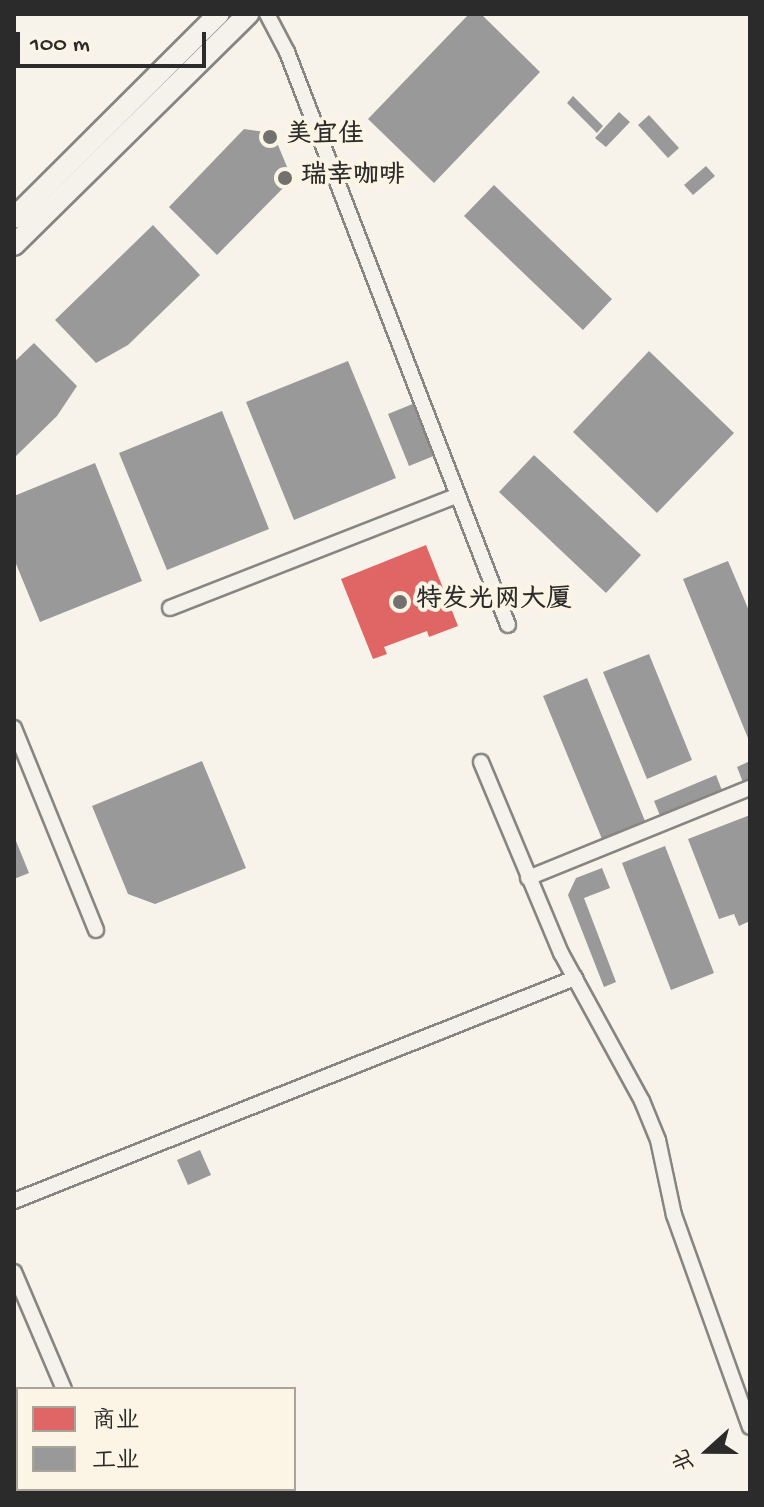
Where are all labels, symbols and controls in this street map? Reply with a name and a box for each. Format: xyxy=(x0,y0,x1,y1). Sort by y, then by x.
scale bar xyxy=(20,16,210,66)
text: 100 m xyxy=(30,31,90,60)
place label: 美宜佳 xyxy=(286,121,364,153)
marker: 美宜佳 xyxy=(261,128,279,146)
place label: 瑞幸咖啡 xyxy=(301,162,405,194)
marker: 瑞幸咖啡 xyxy=(276,169,294,187)
place label: 特发光网大厦 xyxy=(416,586,572,618)
marker: 特发光网大厦 xyxy=(391,593,409,611)
legend xyxy=(16,1387,296,1491)
text: 商业 xyxy=(92,1408,140,1437)
north arrow xyxy=(668,1411,748,1491)
text: 北 xyxy=(670,1445,702,1475)
text: 工业 xyxy=(92,1448,140,1477)

